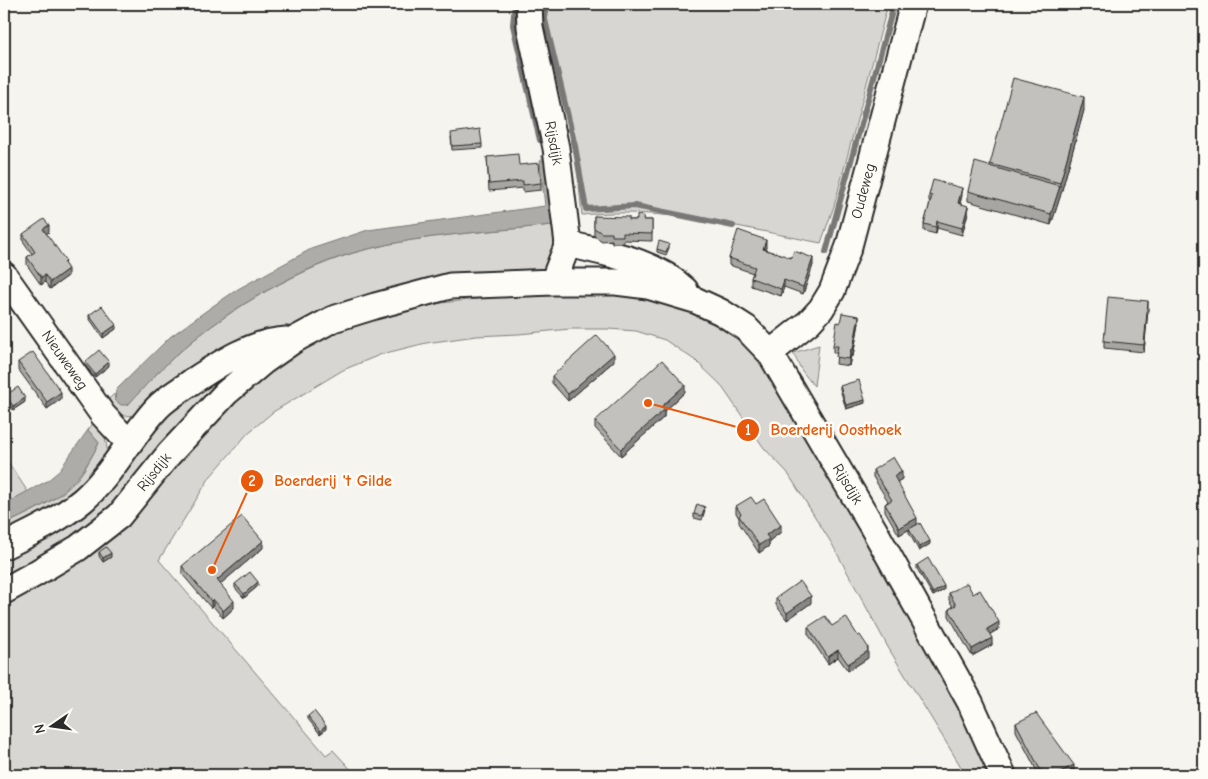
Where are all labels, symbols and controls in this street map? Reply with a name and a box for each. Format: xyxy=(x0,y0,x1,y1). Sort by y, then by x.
street label: Rijsdijk xyxy=(541,120,567,167)
street label: Oudeweg xyxy=(847,161,879,221)
street label: Nieuweweg xyxy=(38,327,92,393)
callout: Boerderij Oosthoek xyxy=(735,414,912,445)
text: 1 xyxy=(745,421,751,439)
text: Boerderij Oosthoek xyxy=(770,421,902,439)
street label: Rijsdijk xyxy=(133,449,175,495)
street label: Rijsdijk xyxy=(829,460,867,508)
callout: Boerderij 't Gilde xyxy=(239,465,402,496)
text: 2 xyxy=(248,472,256,490)
text: Boerderij 't Gilde xyxy=(274,472,392,490)
north arrow xyxy=(28,702,78,752)
text: N xyxy=(31,722,49,735)

